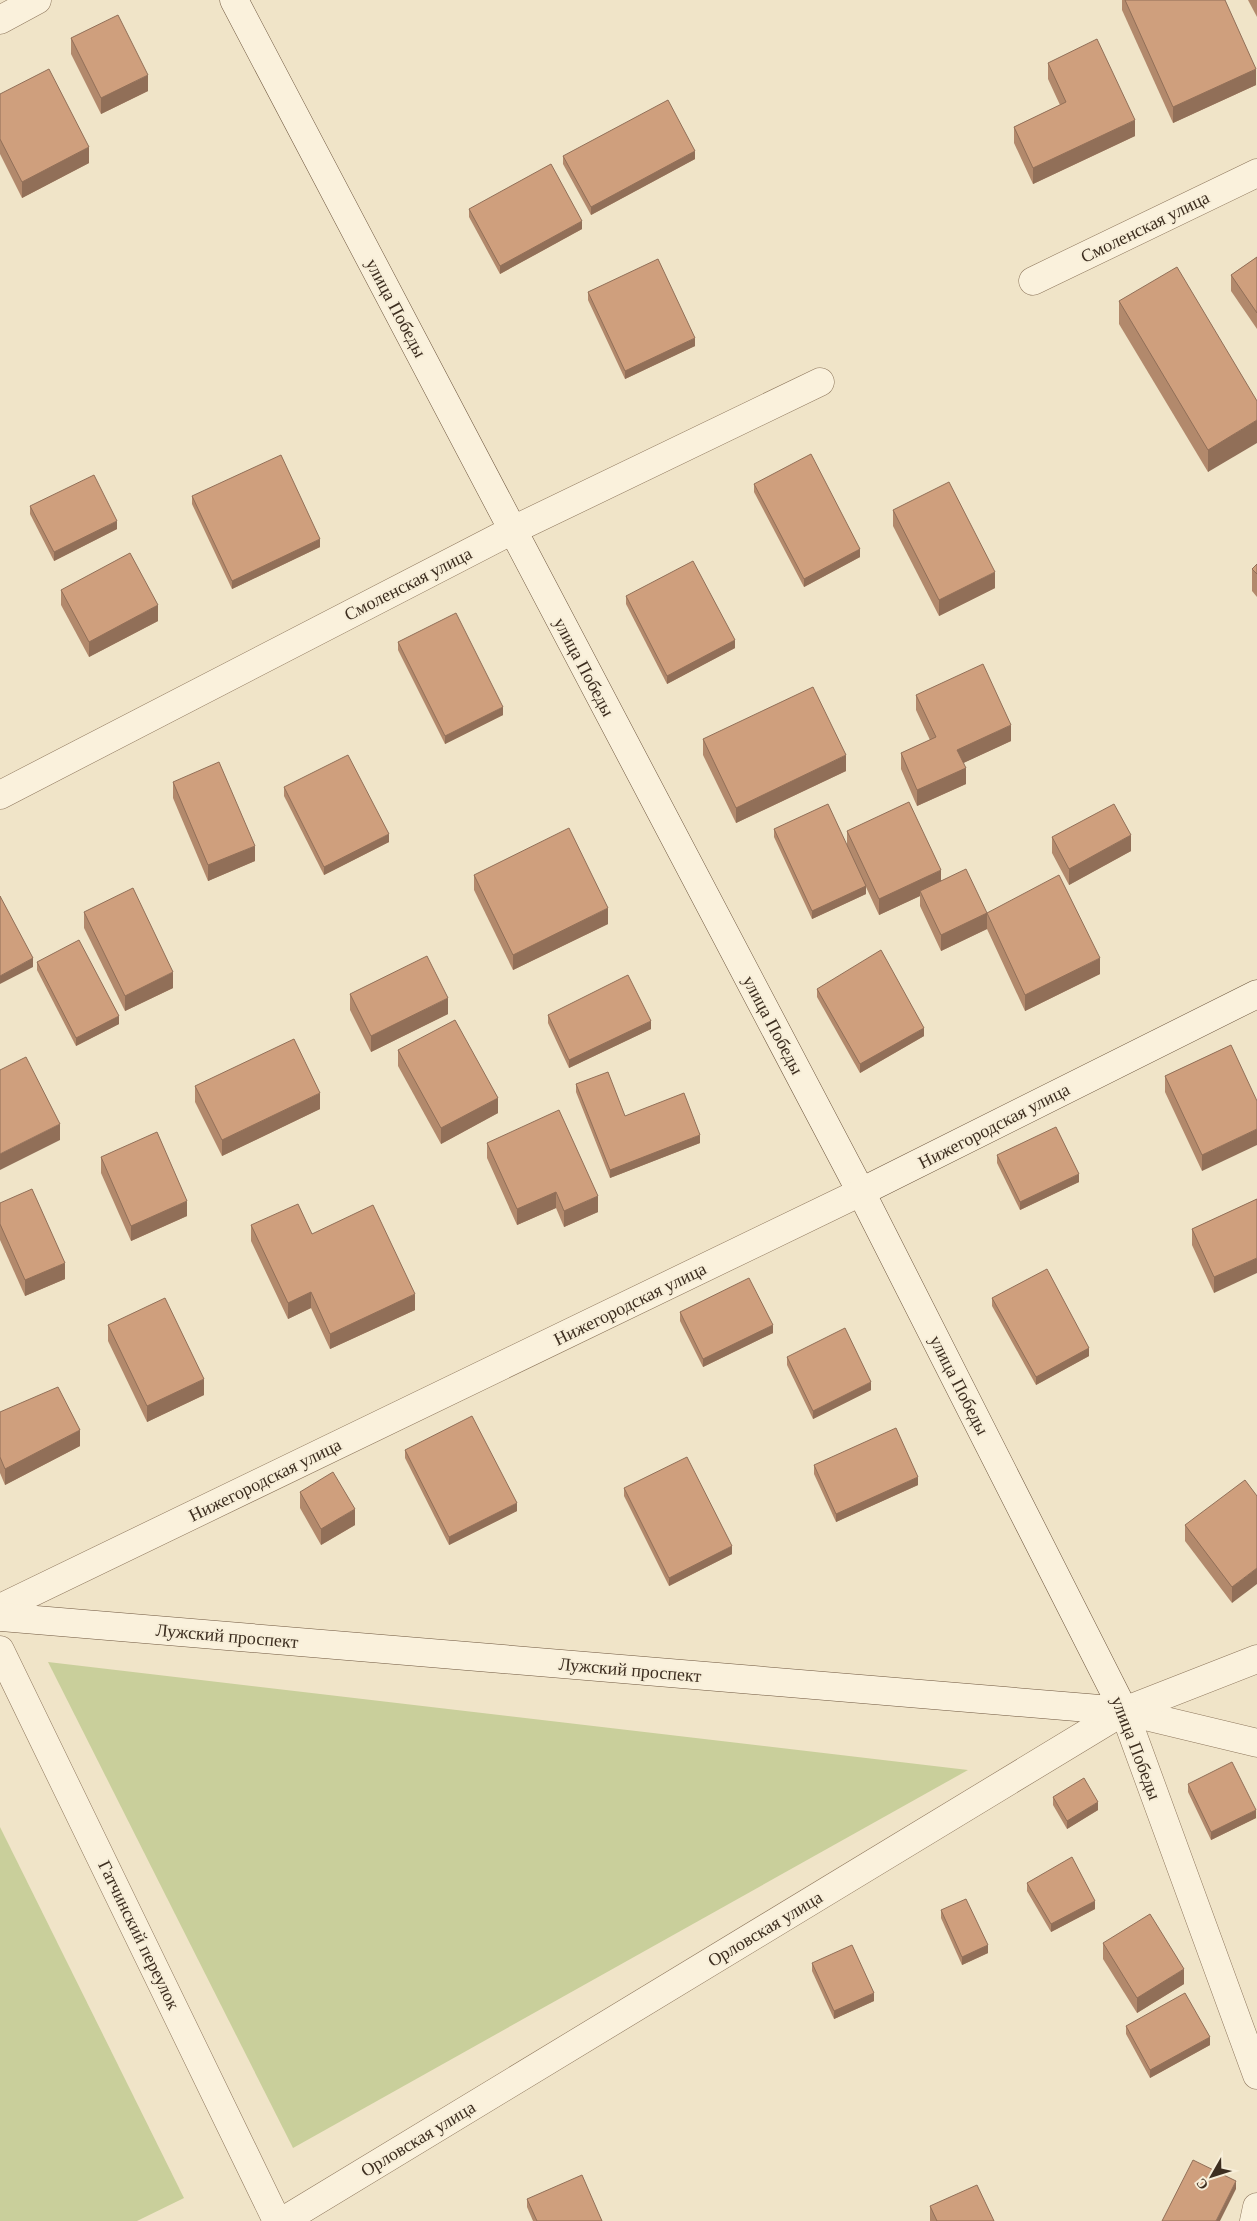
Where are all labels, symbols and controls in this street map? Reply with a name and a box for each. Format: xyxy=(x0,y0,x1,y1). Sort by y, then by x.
street label: Смоленская улица xyxy=(1077,187,1213,267)
street label: улица Победы xyxy=(362,255,430,361)
street label: Смоленская улица xyxy=(341,543,475,625)
street label: улица Победы xyxy=(550,614,618,720)
street label: улица Победы xyxy=(739,972,807,1078)
street label: Нижегородская улица xyxy=(915,1079,1073,1173)
street label: Нижегородская улица xyxy=(551,1258,709,1350)
street label: улица Победы xyxy=(925,1332,993,1438)
street label: Нижегородская улица xyxy=(186,1434,344,1526)
street label: Лужский проспект xyxy=(155,1620,299,1652)
street label: Лужский проспект xyxy=(558,1654,702,1686)
street label: улица Победы xyxy=(1107,1694,1165,1802)
street label: Гатчинский переулок xyxy=(94,1857,184,2013)
street label: Орловская улица xyxy=(704,1887,826,1971)
street label: Орловская улица xyxy=(357,2097,479,2181)
north arrow xyxy=(1187,2151,1237,2201)
text: С xyxy=(1193,2175,1211,2193)

